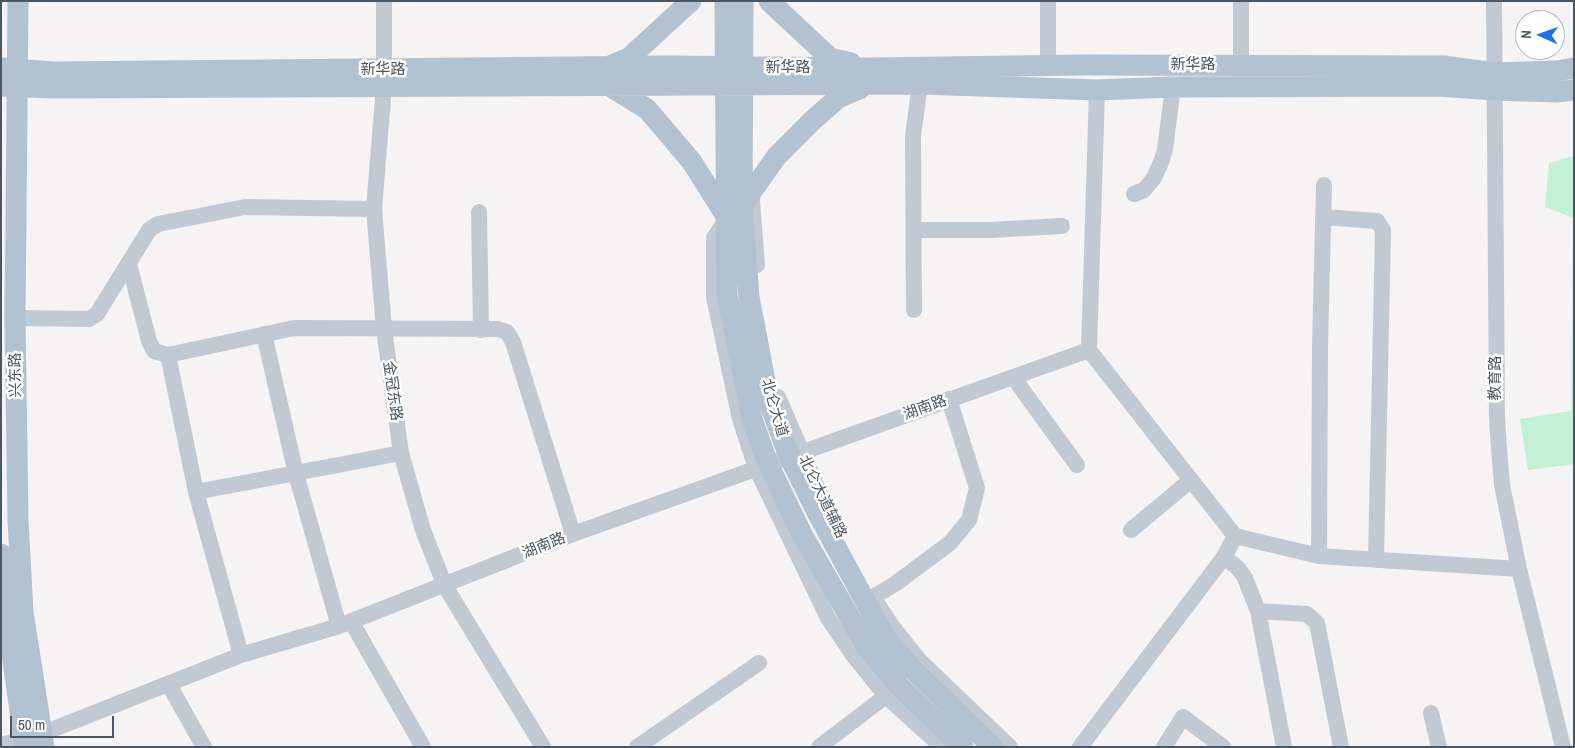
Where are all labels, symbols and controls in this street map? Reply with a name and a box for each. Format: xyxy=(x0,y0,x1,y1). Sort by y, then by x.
north arrow xyxy=(1515,10,1565,60)
text: N xyxy=(1517,30,1535,39)
street label: 新华路 xyxy=(1171,56,1215,74)
street label: 新华路 xyxy=(766,59,810,77)
street label: 新华路 xyxy=(361,61,405,79)
street label: 兴东路 xyxy=(7,352,25,398)
street label: 教育路 xyxy=(1487,356,1505,400)
street label: 金冠东路 xyxy=(379,360,405,422)
street label: 北仑大道 xyxy=(757,377,791,439)
street label: 湖南路 xyxy=(901,392,949,424)
street label: 北仑大道辅路 xyxy=(794,453,850,541)
street label: 湖南路 xyxy=(520,529,568,563)
scale bar xyxy=(12,706,116,738)
text: 50 m xyxy=(18,714,45,735)

